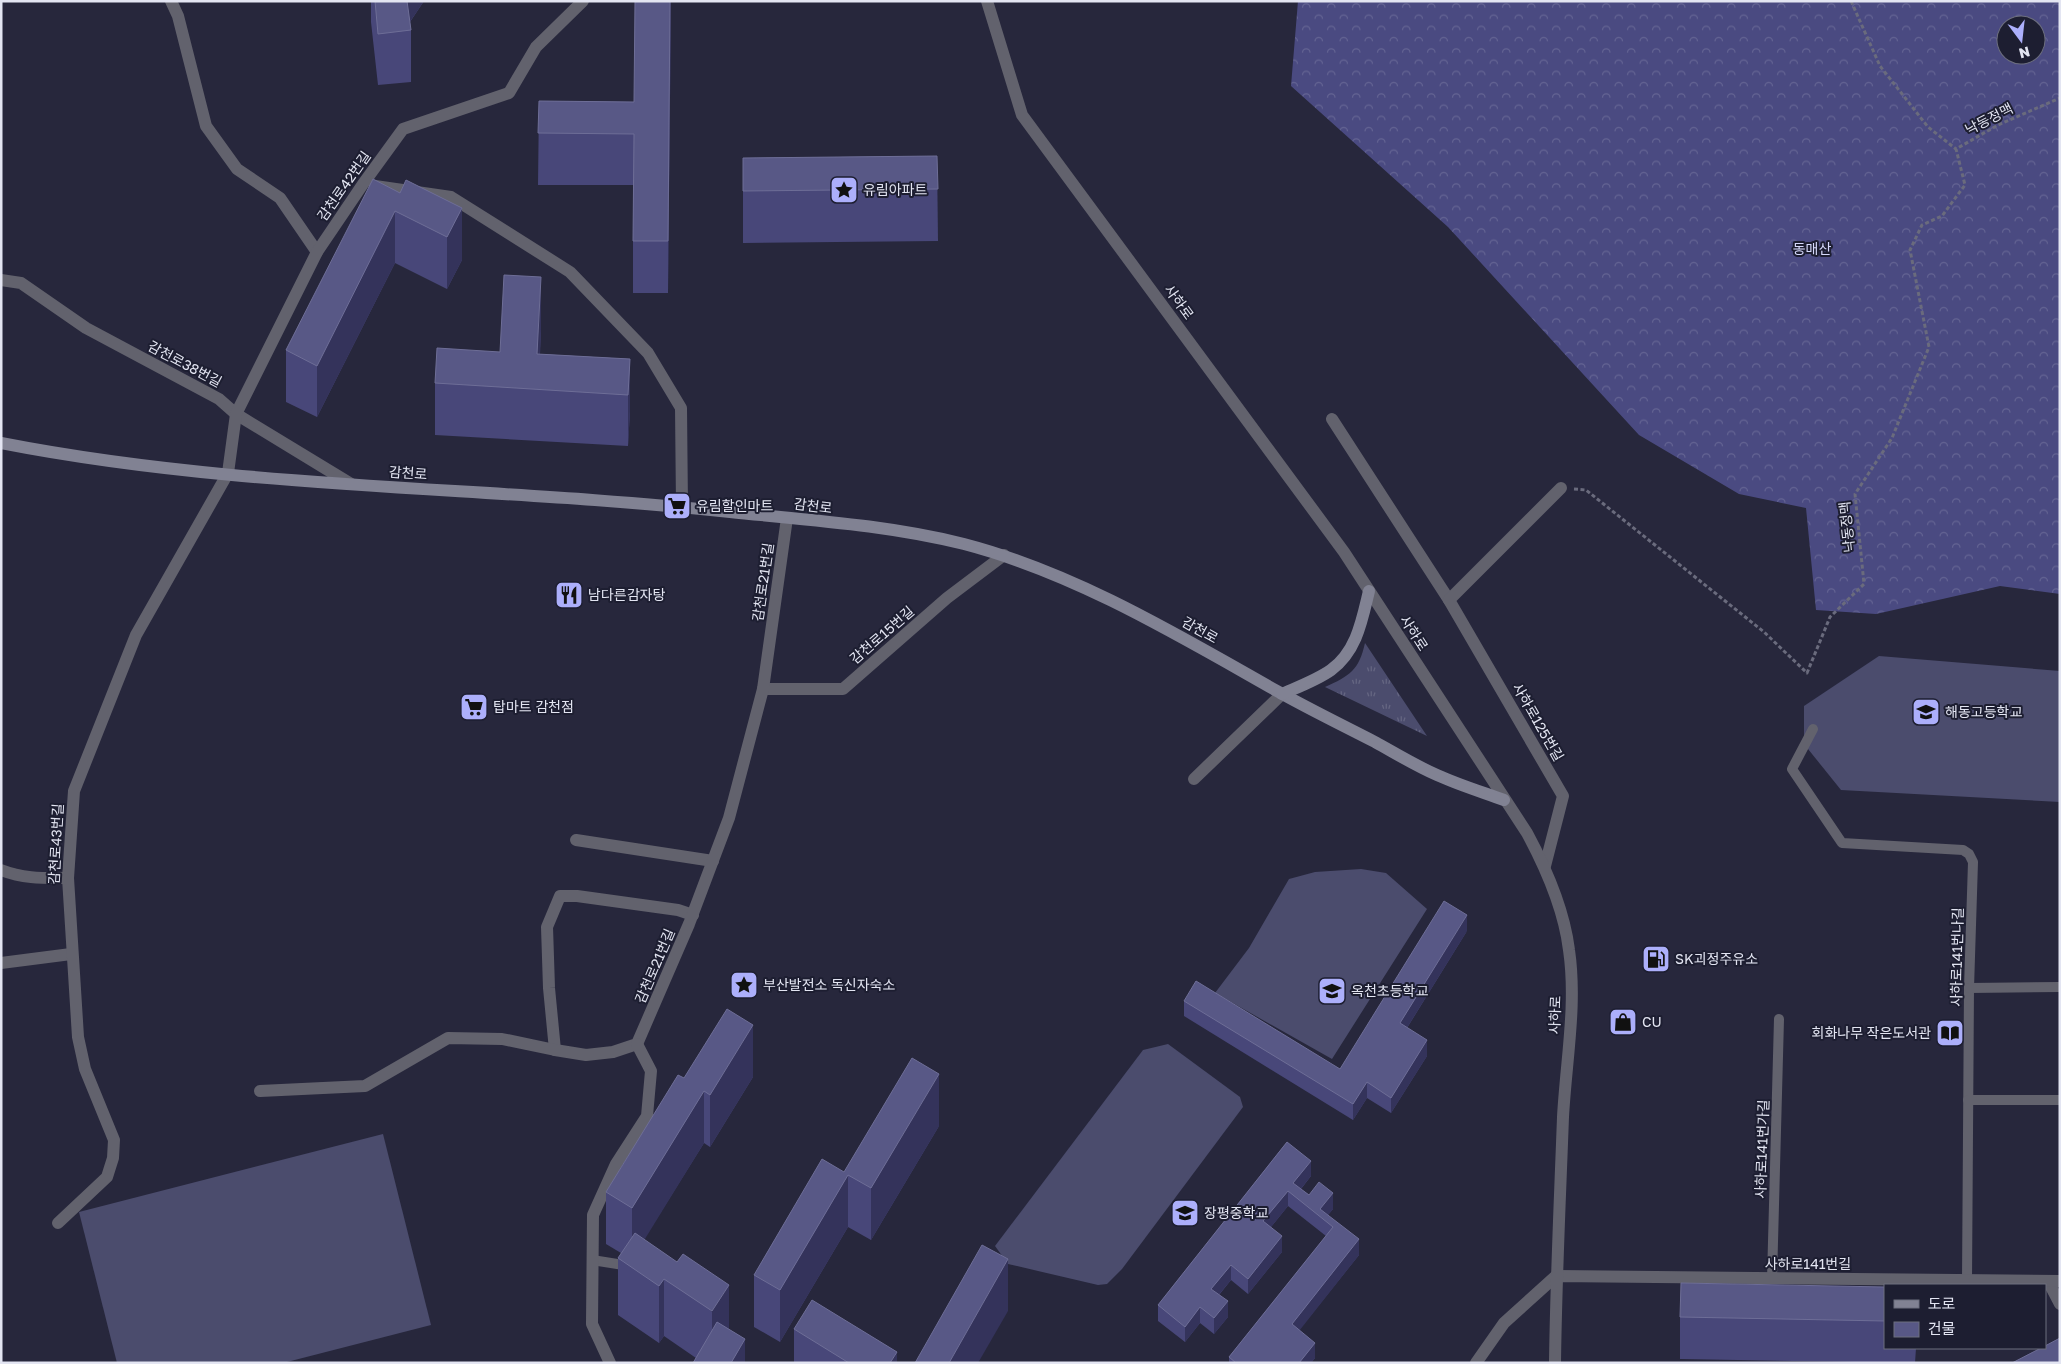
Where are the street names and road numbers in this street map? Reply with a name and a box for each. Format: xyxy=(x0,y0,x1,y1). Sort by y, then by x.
street label: 낙동정맥 xyxy=(1962,99,2016,138)
street label: 감천로42번길 xyxy=(313,148,374,224)
street label: 사하로 xyxy=(1161,281,1198,322)
street label: 감천로38번길 xyxy=(145,337,225,390)
street label: 감천로 xyxy=(388,463,428,482)
street label: 감천로 xyxy=(793,495,833,516)
street label: 낙동정맥 xyxy=(1835,501,1858,554)
street label: 감천로21번길 xyxy=(749,541,776,622)
street label: 감천로15번길 xyxy=(846,602,917,667)
street label: 사하로 xyxy=(1397,612,1432,654)
street label: 감천로 xyxy=(1179,613,1221,646)
street label: 사하로125번길 xyxy=(1509,680,1568,764)
street label: 감천로43번길 xyxy=(45,803,66,885)
street label: 사하로141번나길 xyxy=(1947,907,1966,1007)
street label: 감천로21번길 xyxy=(631,926,678,1006)
street label: 사하로 xyxy=(1545,995,1564,1035)
street label: 사하로141번가길 xyxy=(1751,1099,1772,1199)
street label: 사하로141번길 xyxy=(1765,1255,1851,1272)

